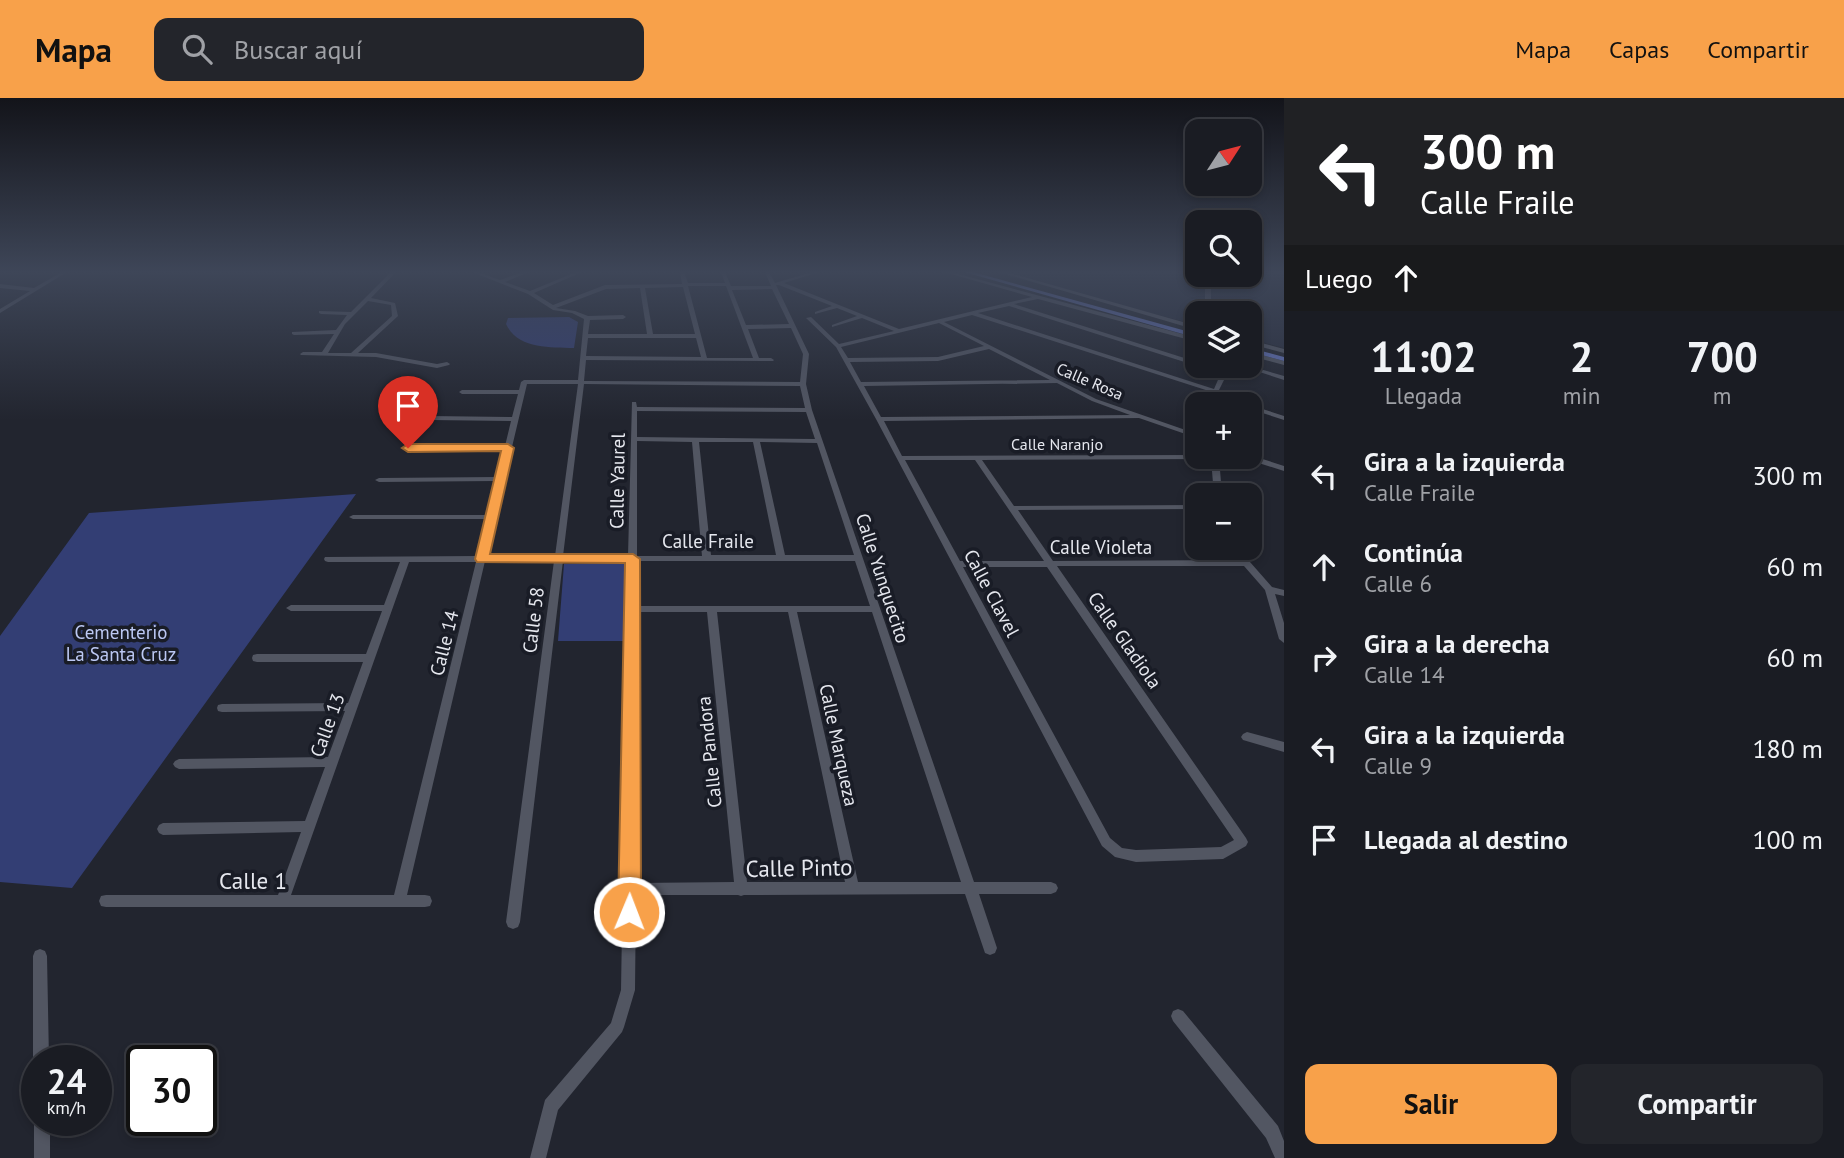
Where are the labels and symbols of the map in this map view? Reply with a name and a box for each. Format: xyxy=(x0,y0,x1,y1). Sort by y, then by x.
north arrow xyxy=(1185,119,1262,196)
street label: Calle Rosa xyxy=(1054,358,1126,404)
pin xyxy=(378,376,438,448)
street label: Calle Yaurel xyxy=(604,432,630,529)
street label: Calle Naranjo xyxy=(1011,434,1103,454)
street label: Calle Yunquecito xyxy=(851,510,915,646)
street label: Calle Fraile xyxy=(662,529,754,553)
street label: Calle Violeta xyxy=(1050,535,1152,559)
street label: Calle Clavel xyxy=(959,545,1025,641)
street label: Calle 58 xyxy=(517,586,549,654)
street label: Calle Gladiola xyxy=(1083,587,1167,693)
street label: Calle 14 xyxy=(424,608,464,678)
park label: Cementerio La Santa Cruz xyxy=(66,620,176,666)
street label: Calle Marqueza xyxy=(814,682,864,808)
street label: Calle 13 xyxy=(304,690,350,760)
street label: Calle Pandora xyxy=(691,695,727,809)
street label: Calle Pinto xyxy=(745,852,853,883)
street label: Calle 1 xyxy=(219,866,287,895)
position arrow xyxy=(592,875,666,949)
speed limit sign: 30 xyxy=(126,1045,217,1136)

